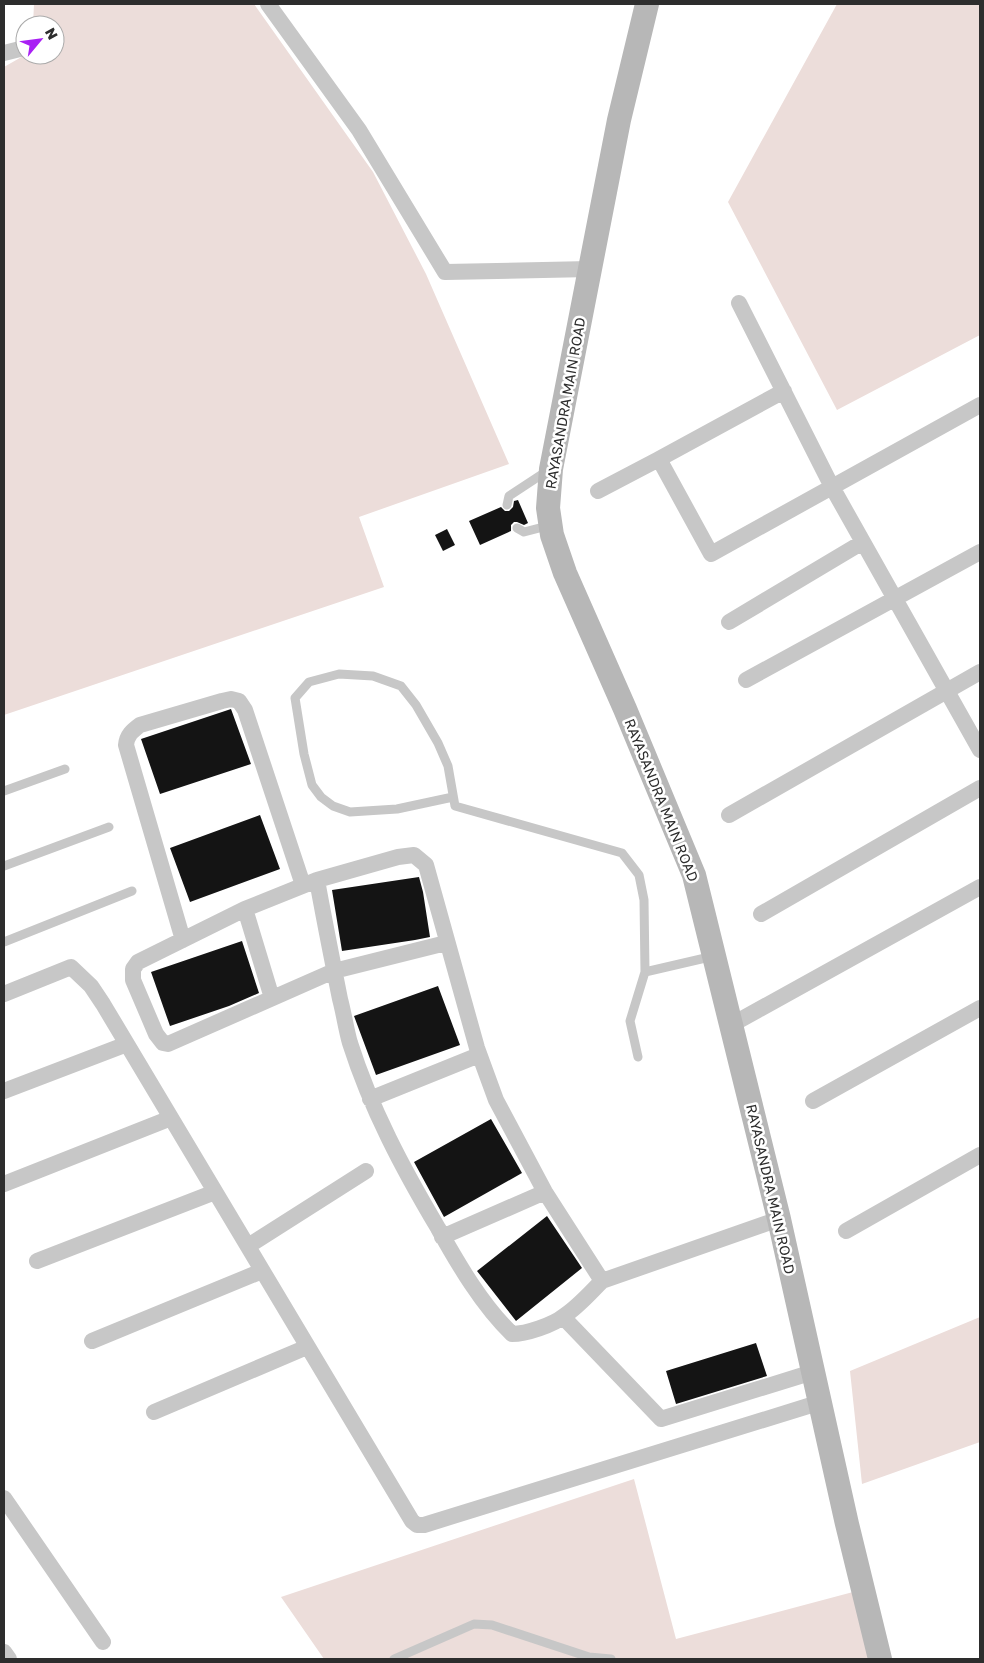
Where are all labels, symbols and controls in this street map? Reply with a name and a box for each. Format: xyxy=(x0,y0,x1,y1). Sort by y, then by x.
north arrow xyxy=(15,15,65,65)
text: N xyxy=(42,25,62,42)
street label: RAYASANDRA MAIN ROAD xyxy=(542,316,588,490)
street label: RAYASANDRA MAIN ROAD xyxy=(622,716,702,884)
street label: RAYASANDRA MAIN ROAD xyxy=(743,1102,799,1276)

